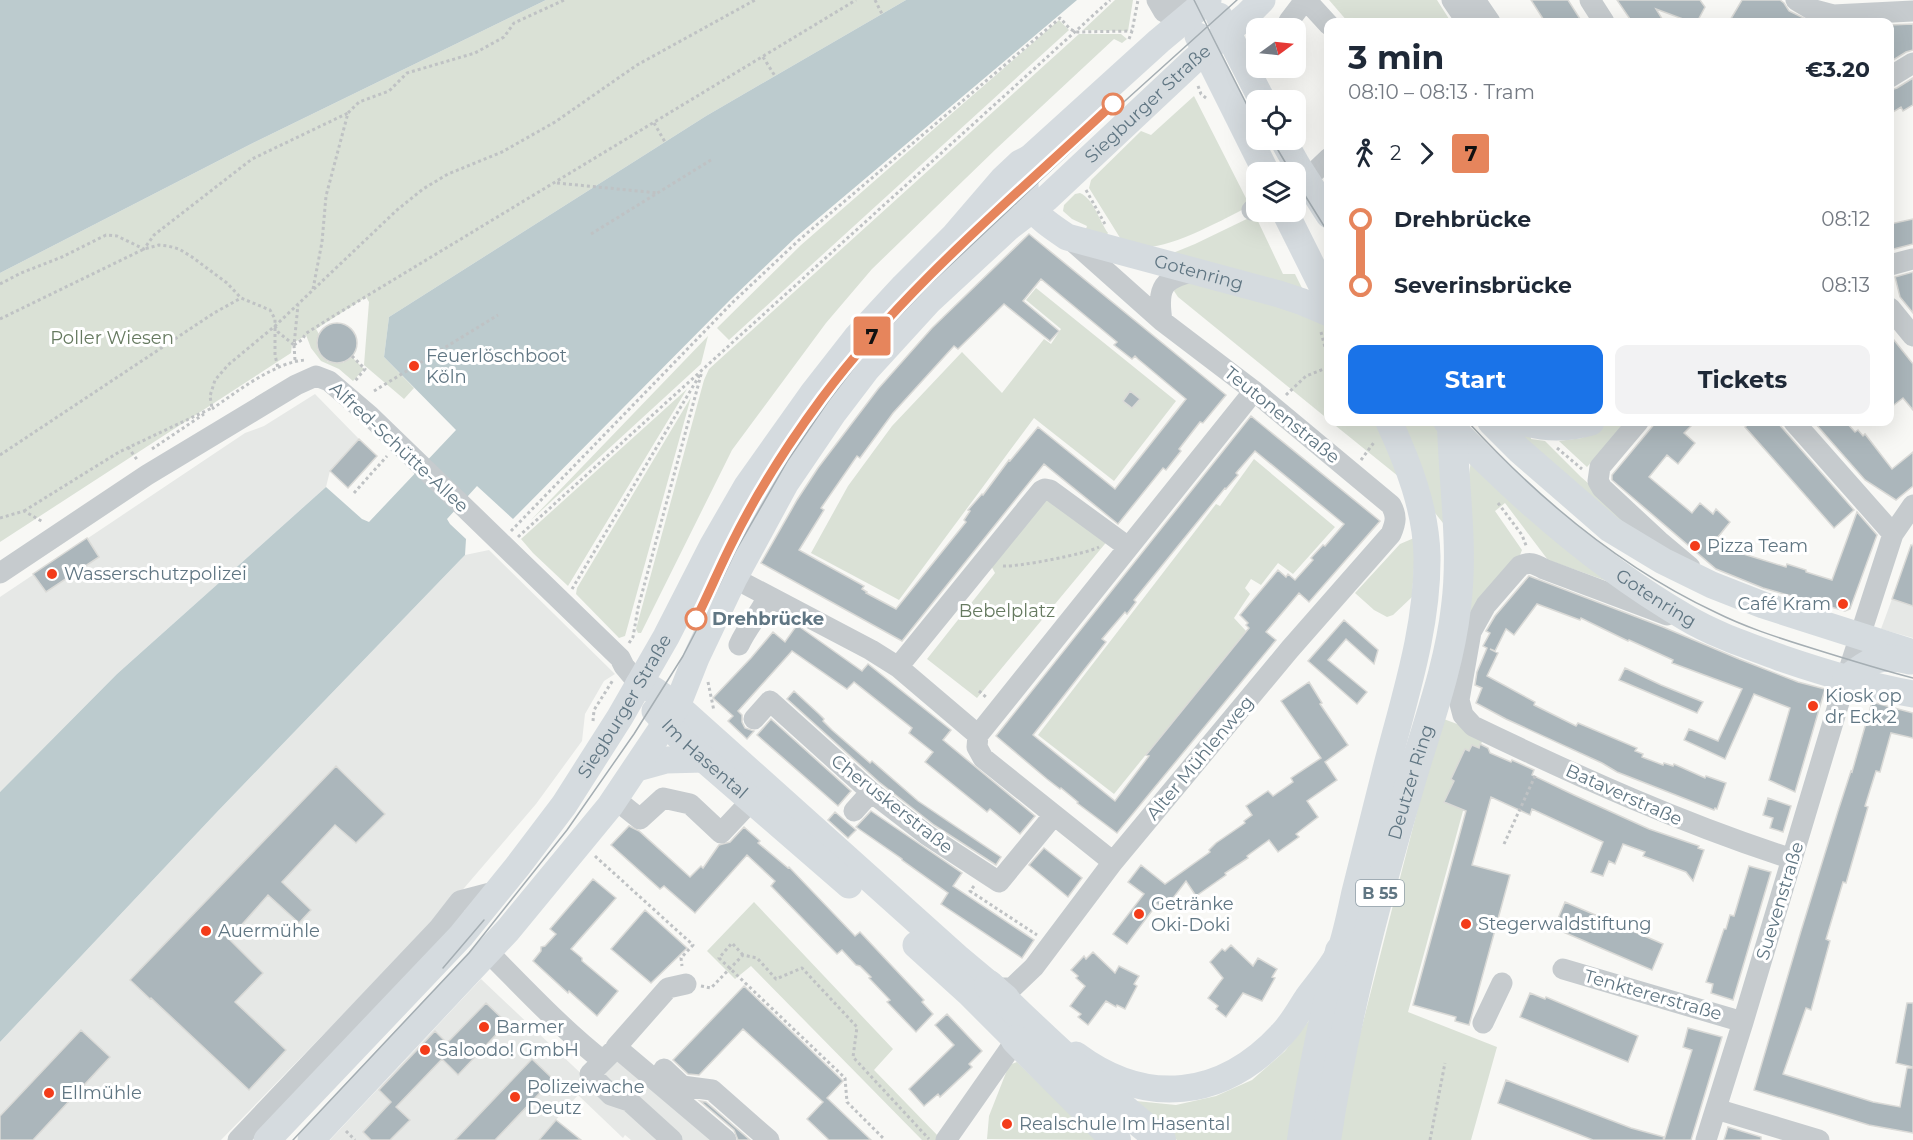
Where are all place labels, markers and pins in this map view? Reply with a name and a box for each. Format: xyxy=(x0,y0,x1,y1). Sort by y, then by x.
unlabelled marker xyxy=(1102,93,1124,115)
place label: Feuerlöschboot Köln xyxy=(426,345,567,388)
marker: Feuerlöschboot Köln xyxy=(407,359,421,373)
place label: Pizza Team xyxy=(1707,535,1808,557)
marker: Pizza Team xyxy=(1688,539,1702,553)
place label: Wasserschutzpolizei xyxy=(64,563,247,585)
marker: Wasserschutzpolizei xyxy=(45,567,59,581)
place label: Café Kram xyxy=(1737,593,1831,615)
marker: Café Kram xyxy=(1836,597,1850,611)
marker: Drehbrücke xyxy=(685,608,707,630)
place label: Drehbrücke xyxy=(712,608,824,630)
place label: Kiosk op dr Eck 2 xyxy=(1825,685,1902,728)
marker: Kiosk op dr Eck 2 xyxy=(1806,699,1820,713)
place label: Getränke Oki-Doki xyxy=(1151,893,1234,936)
marker: Getränke Oki-Doki xyxy=(1132,907,1146,921)
place label: Stegerwaldstiftung xyxy=(1478,913,1652,935)
marker: Stegerwaldstiftung xyxy=(1459,917,1473,931)
place label: Auermühle xyxy=(218,920,320,942)
marker: Auermühle xyxy=(199,924,213,938)
place label: Barmer xyxy=(496,1016,564,1038)
marker: Barmer xyxy=(477,1020,491,1034)
place label: Saloodo! GmbH xyxy=(437,1039,579,1061)
marker: Saloodo! GmbH xyxy=(418,1043,432,1057)
place label: Polizeiwache Deutz xyxy=(527,1076,645,1119)
place label: Ellmühle xyxy=(61,1082,142,1104)
marker: Ellmühle xyxy=(42,1086,56,1100)
marker: Polizeiwache Deutz xyxy=(508,1090,522,1104)
place label: Realschule Im Hasental xyxy=(1019,1113,1230,1135)
marker: Realschule Im Hasental xyxy=(1000,1117,1014,1131)

